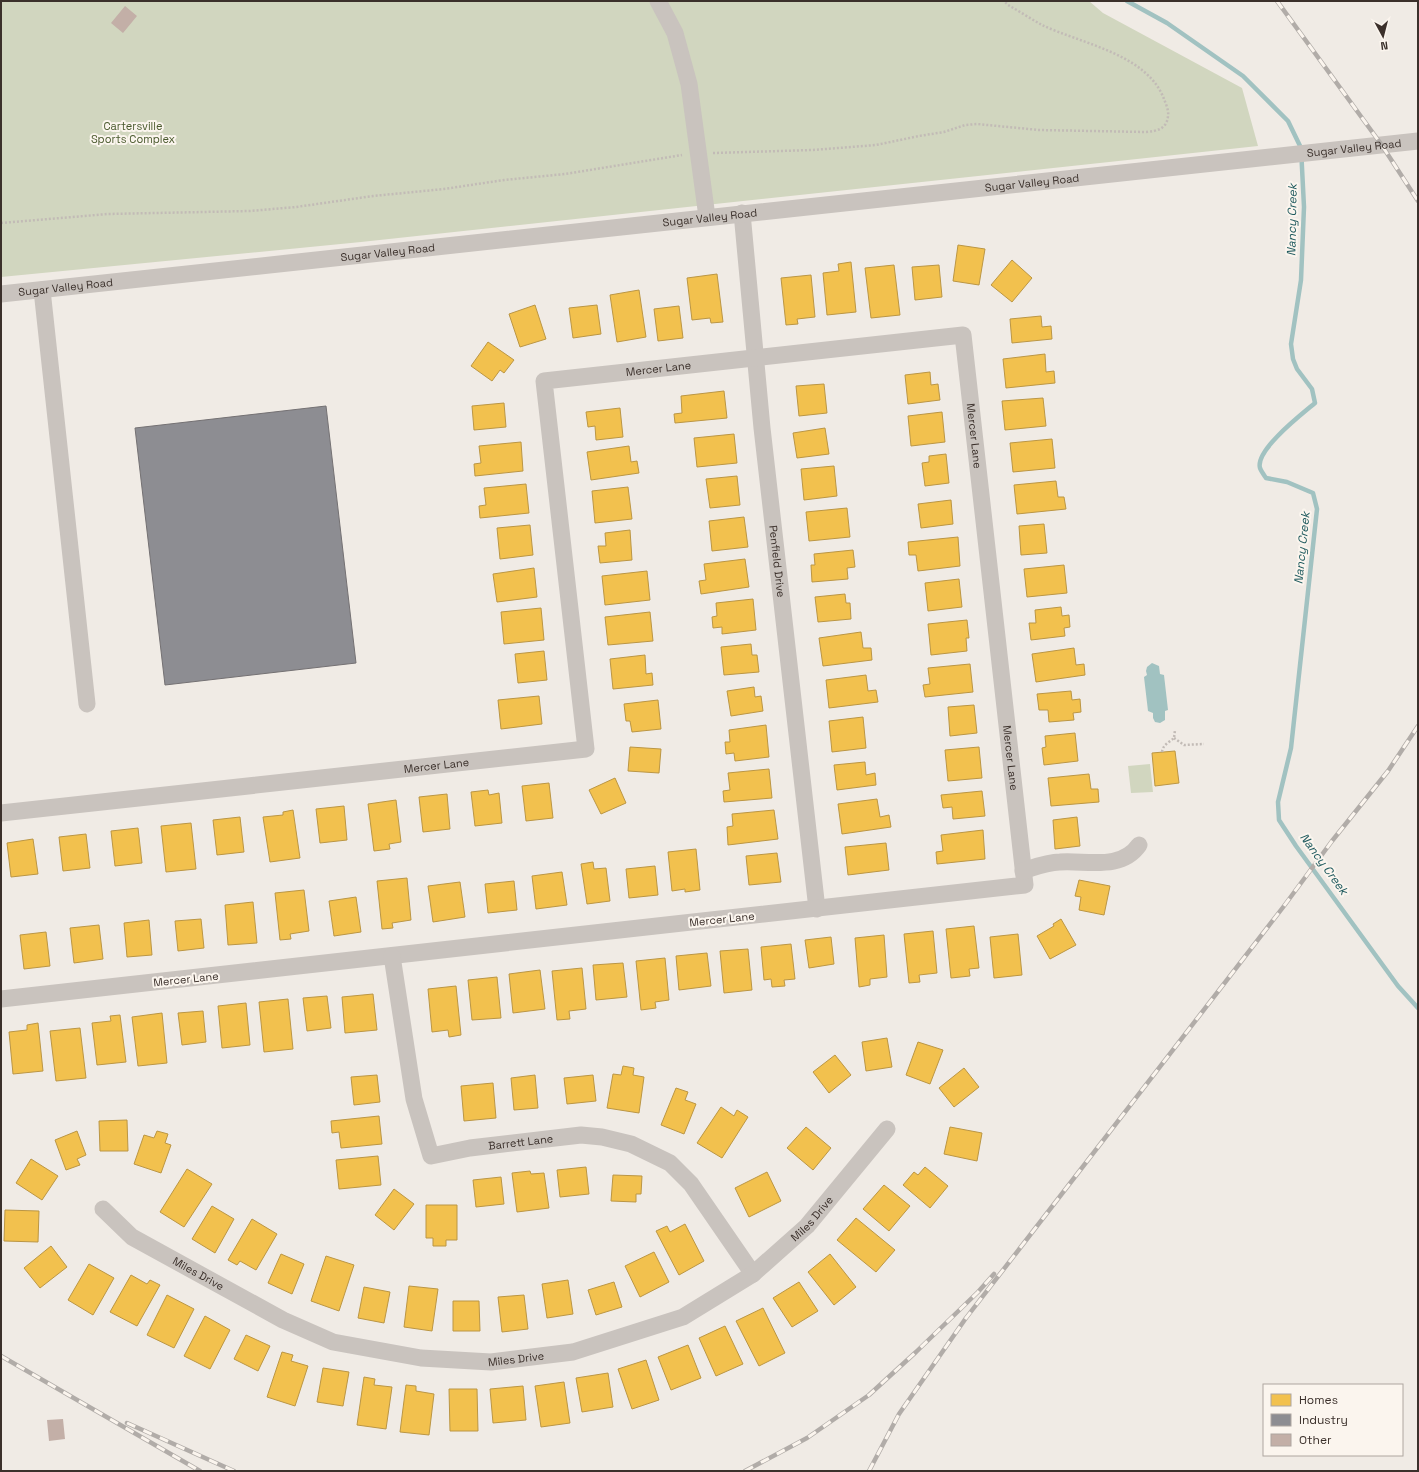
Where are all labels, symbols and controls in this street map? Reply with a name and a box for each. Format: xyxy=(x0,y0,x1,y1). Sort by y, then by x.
north arrow xyxy=(1363,16,1403,56)
text: N xyxy=(1380,39,1389,53)
park label: Cartersville Sports Complex xyxy=(91,119,176,146)
street label: Sugar Valley Road xyxy=(1306,136,1402,160)
street label: Sugar Valley Road xyxy=(984,171,1080,195)
water label: Nancy Creek xyxy=(1283,182,1301,256)
street label: Sugar Valley Road xyxy=(662,205,758,230)
street label: Sugar Valley Road xyxy=(340,240,436,264)
street label: Sugar Valley Road xyxy=(18,275,114,299)
street label: Mercer Lane xyxy=(625,358,692,379)
street label: Mercer Lane xyxy=(964,403,985,469)
water label: Nancy Creek xyxy=(1290,510,1314,585)
street label: Penfield Drive xyxy=(766,524,788,598)
street label: Mercer Lane xyxy=(1000,725,1021,791)
street label: Mercer Lane xyxy=(403,755,470,776)
water label: Nancy Creek xyxy=(1296,830,1353,899)
street label: Mercer Lane xyxy=(689,909,755,929)
street label: Mercer Lane xyxy=(153,969,219,989)
street label: Barrett Lane xyxy=(487,1131,554,1153)
street label: Miles Drive xyxy=(788,1193,836,1244)
street label: Miles Drive xyxy=(170,1254,226,1293)
street label: Miles Drive xyxy=(487,1349,545,1369)
legend xyxy=(1263,1384,1403,1456)
text: Homes xyxy=(1299,1392,1338,1408)
text: Industry xyxy=(1299,1412,1348,1428)
text: Other xyxy=(1299,1432,1332,1448)

